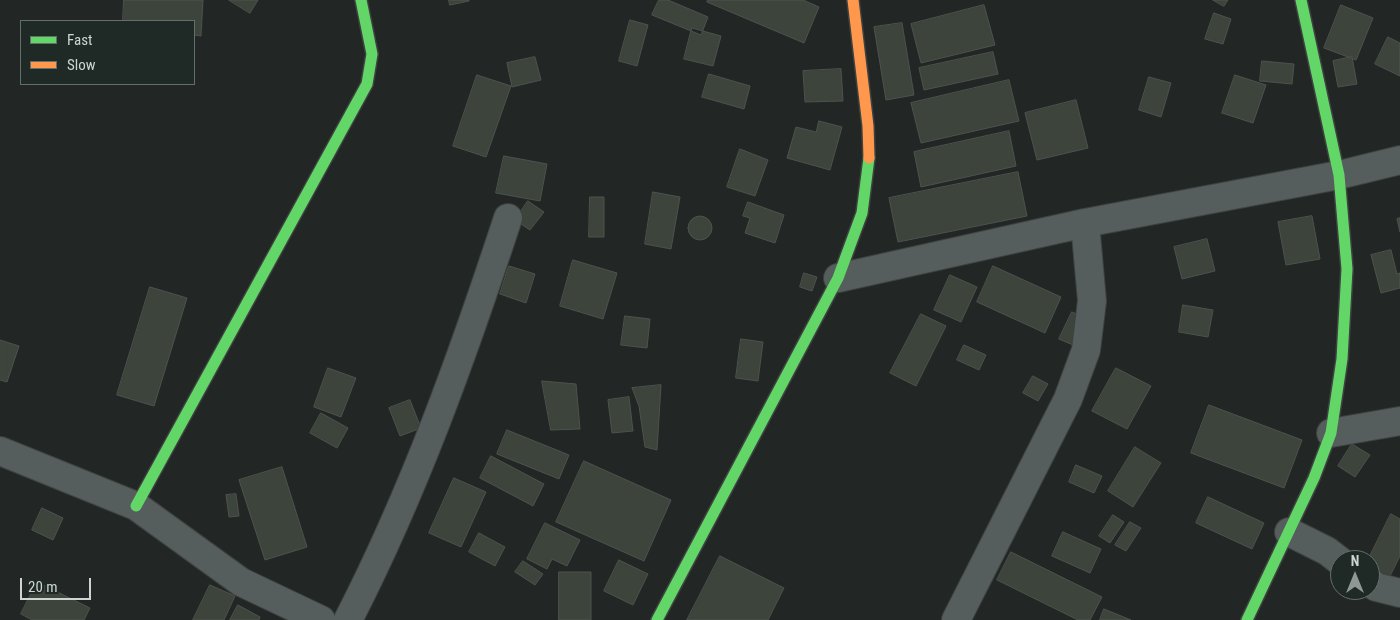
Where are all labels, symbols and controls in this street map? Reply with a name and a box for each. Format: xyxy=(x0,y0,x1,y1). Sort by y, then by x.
legend xyxy=(20,20,195,85)
text: Fast xyxy=(67,31,92,49)
text: Slow xyxy=(67,56,96,74)
north arrow xyxy=(1330,550,1380,600)
text: N xyxy=(1351,553,1359,569)
scale bar xyxy=(22,568,94,600)
text: 20 m xyxy=(28,578,58,596)

